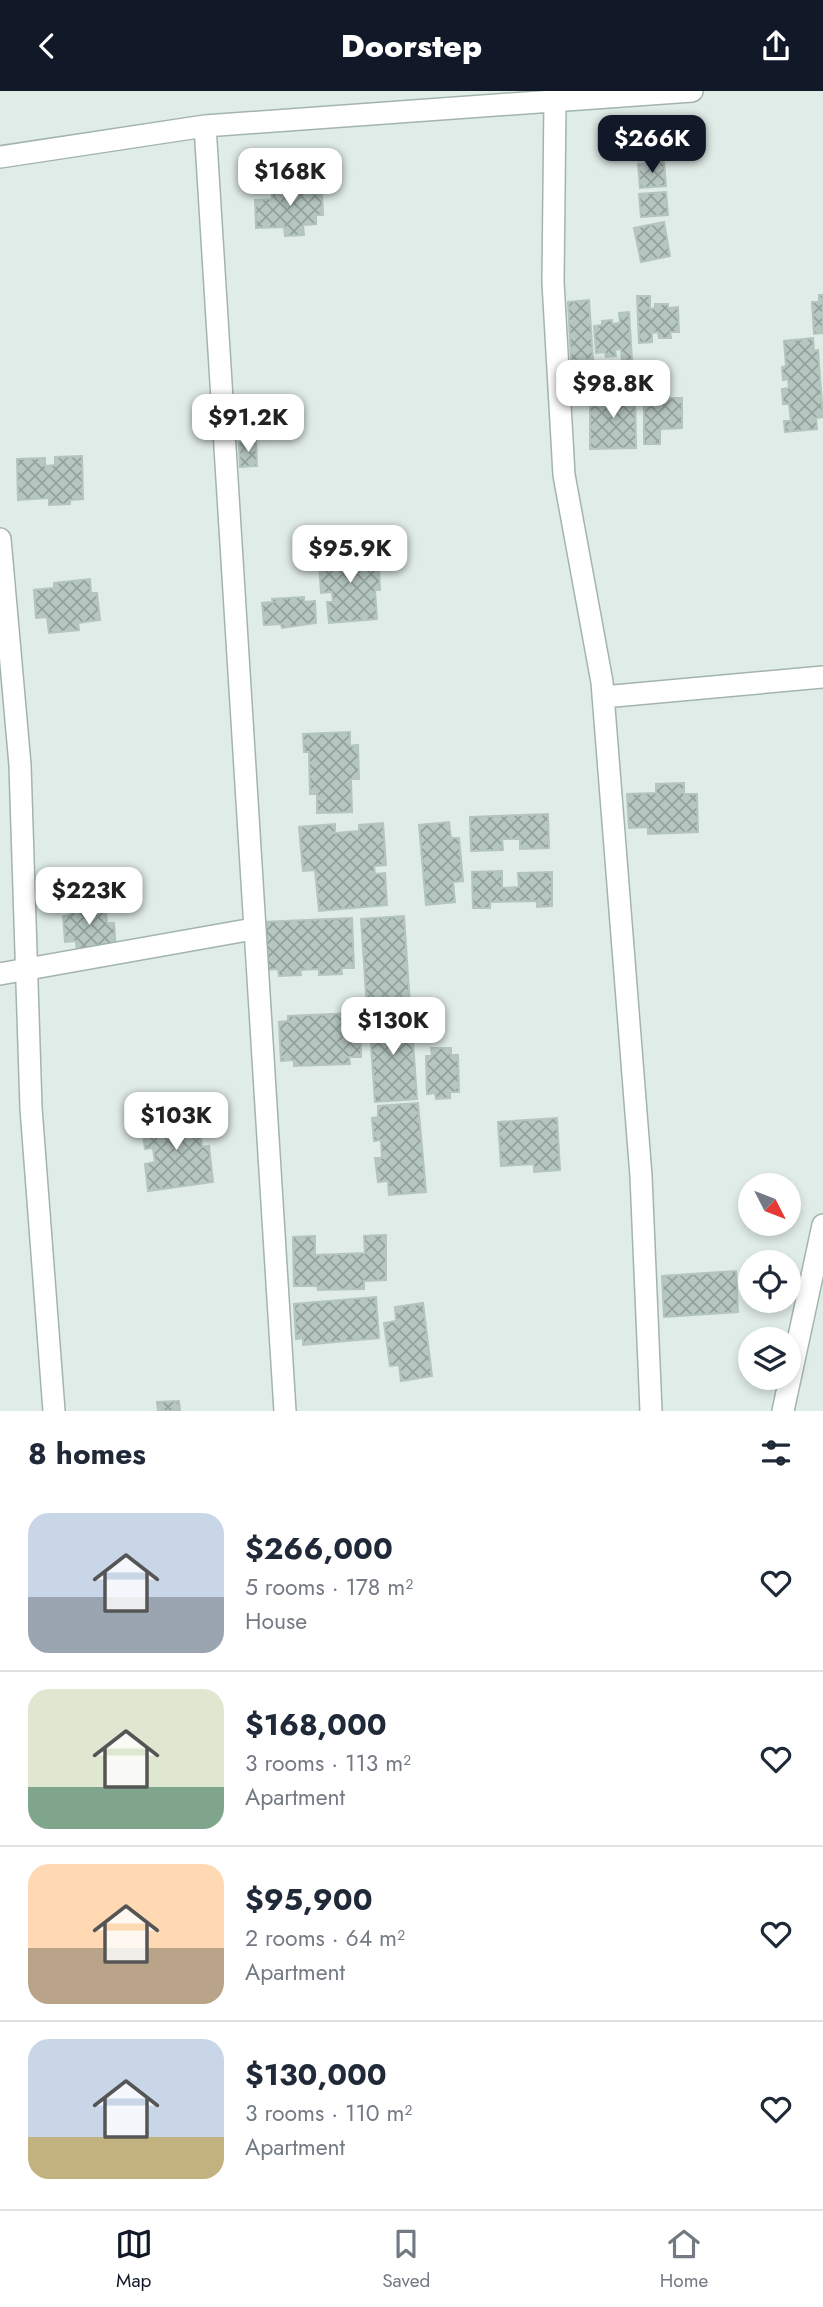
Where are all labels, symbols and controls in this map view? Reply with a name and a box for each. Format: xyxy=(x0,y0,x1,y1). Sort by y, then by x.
text: Doorstep xyxy=(341,23,482,69)
icon: back xyxy=(28,27,66,65)
icon: share xyxy=(757,27,795,65)
pin: $266K xyxy=(603,115,701,175)
text: $266K xyxy=(614,121,690,155)
pin: $168K xyxy=(241,149,339,208)
text: $168K xyxy=(254,154,326,188)
pin: $98.8K xyxy=(556,361,670,420)
text: $98.8K xyxy=(572,366,654,400)
pin: $91.2K xyxy=(191,395,305,454)
text: $91.2K xyxy=(208,400,288,434)
pin: $95.9K xyxy=(293,525,407,585)
text: $95.9K xyxy=(308,531,392,565)
pin: $223K xyxy=(40,867,138,927)
text: $223K xyxy=(52,873,126,907)
pin: $130K xyxy=(344,997,442,1057)
text: $130K xyxy=(357,1003,429,1037)
pin: $103K xyxy=(127,1093,225,1152)
text: $103K xyxy=(140,1098,212,1132)
north arrow xyxy=(738,1173,802,1235)
map controls xyxy=(738,1173,801,1390)
button: locate xyxy=(738,1250,801,1313)
button: layers xyxy=(738,1327,801,1390)
text: 8 homes xyxy=(28,1432,146,1475)
icon: filters xyxy=(757,1434,795,1472)
text: $266,000 xyxy=(245,1527,393,1570)
icon: home xyxy=(84,1541,168,1625)
icon: heart xyxy=(757,1564,795,1602)
text: 5 rooms · 178 m² xyxy=(245,1570,413,1604)
text: House xyxy=(245,1604,307,1638)
text: $168,000 xyxy=(245,1703,387,1746)
icon: home xyxy=(84,1717,168,1801)
icon: heart xyxy=(757,1740,795,1778)
text: 3 rooms · 113 m² xyxy=(245,1746,411,1780)
text: Apartment xyxy=(245,1780,345,1814)
text: $95,900 xyxy=(245,1878,373,1921)
icon: home xyxy=(84,1892,168,1976)
icon: heart xyxy=(757,1915,795,1953)
text: 2 rooms · 64 m² xyxy=(245,1921,405,1955)
text: Apartment xyxy=(245,1955,345,1989)
text: $130,000 xyxy=(245,2053,387,2096)
icon: home xyxy=(84,2067,168,2151)
icon: heart xyxy=(757,2090,795,2128)
text: 3 rooms · 110 m² xyxy=(245,2096,412,2130)
text: Apartment xyxy=(245,2130,345,2164)
tab: Map xyxy=(115,2225,153,2294)
tab: Saved xyxy=(382,2225,430,2294)
tab: Home xyxy=(660,2225,708,2294)

